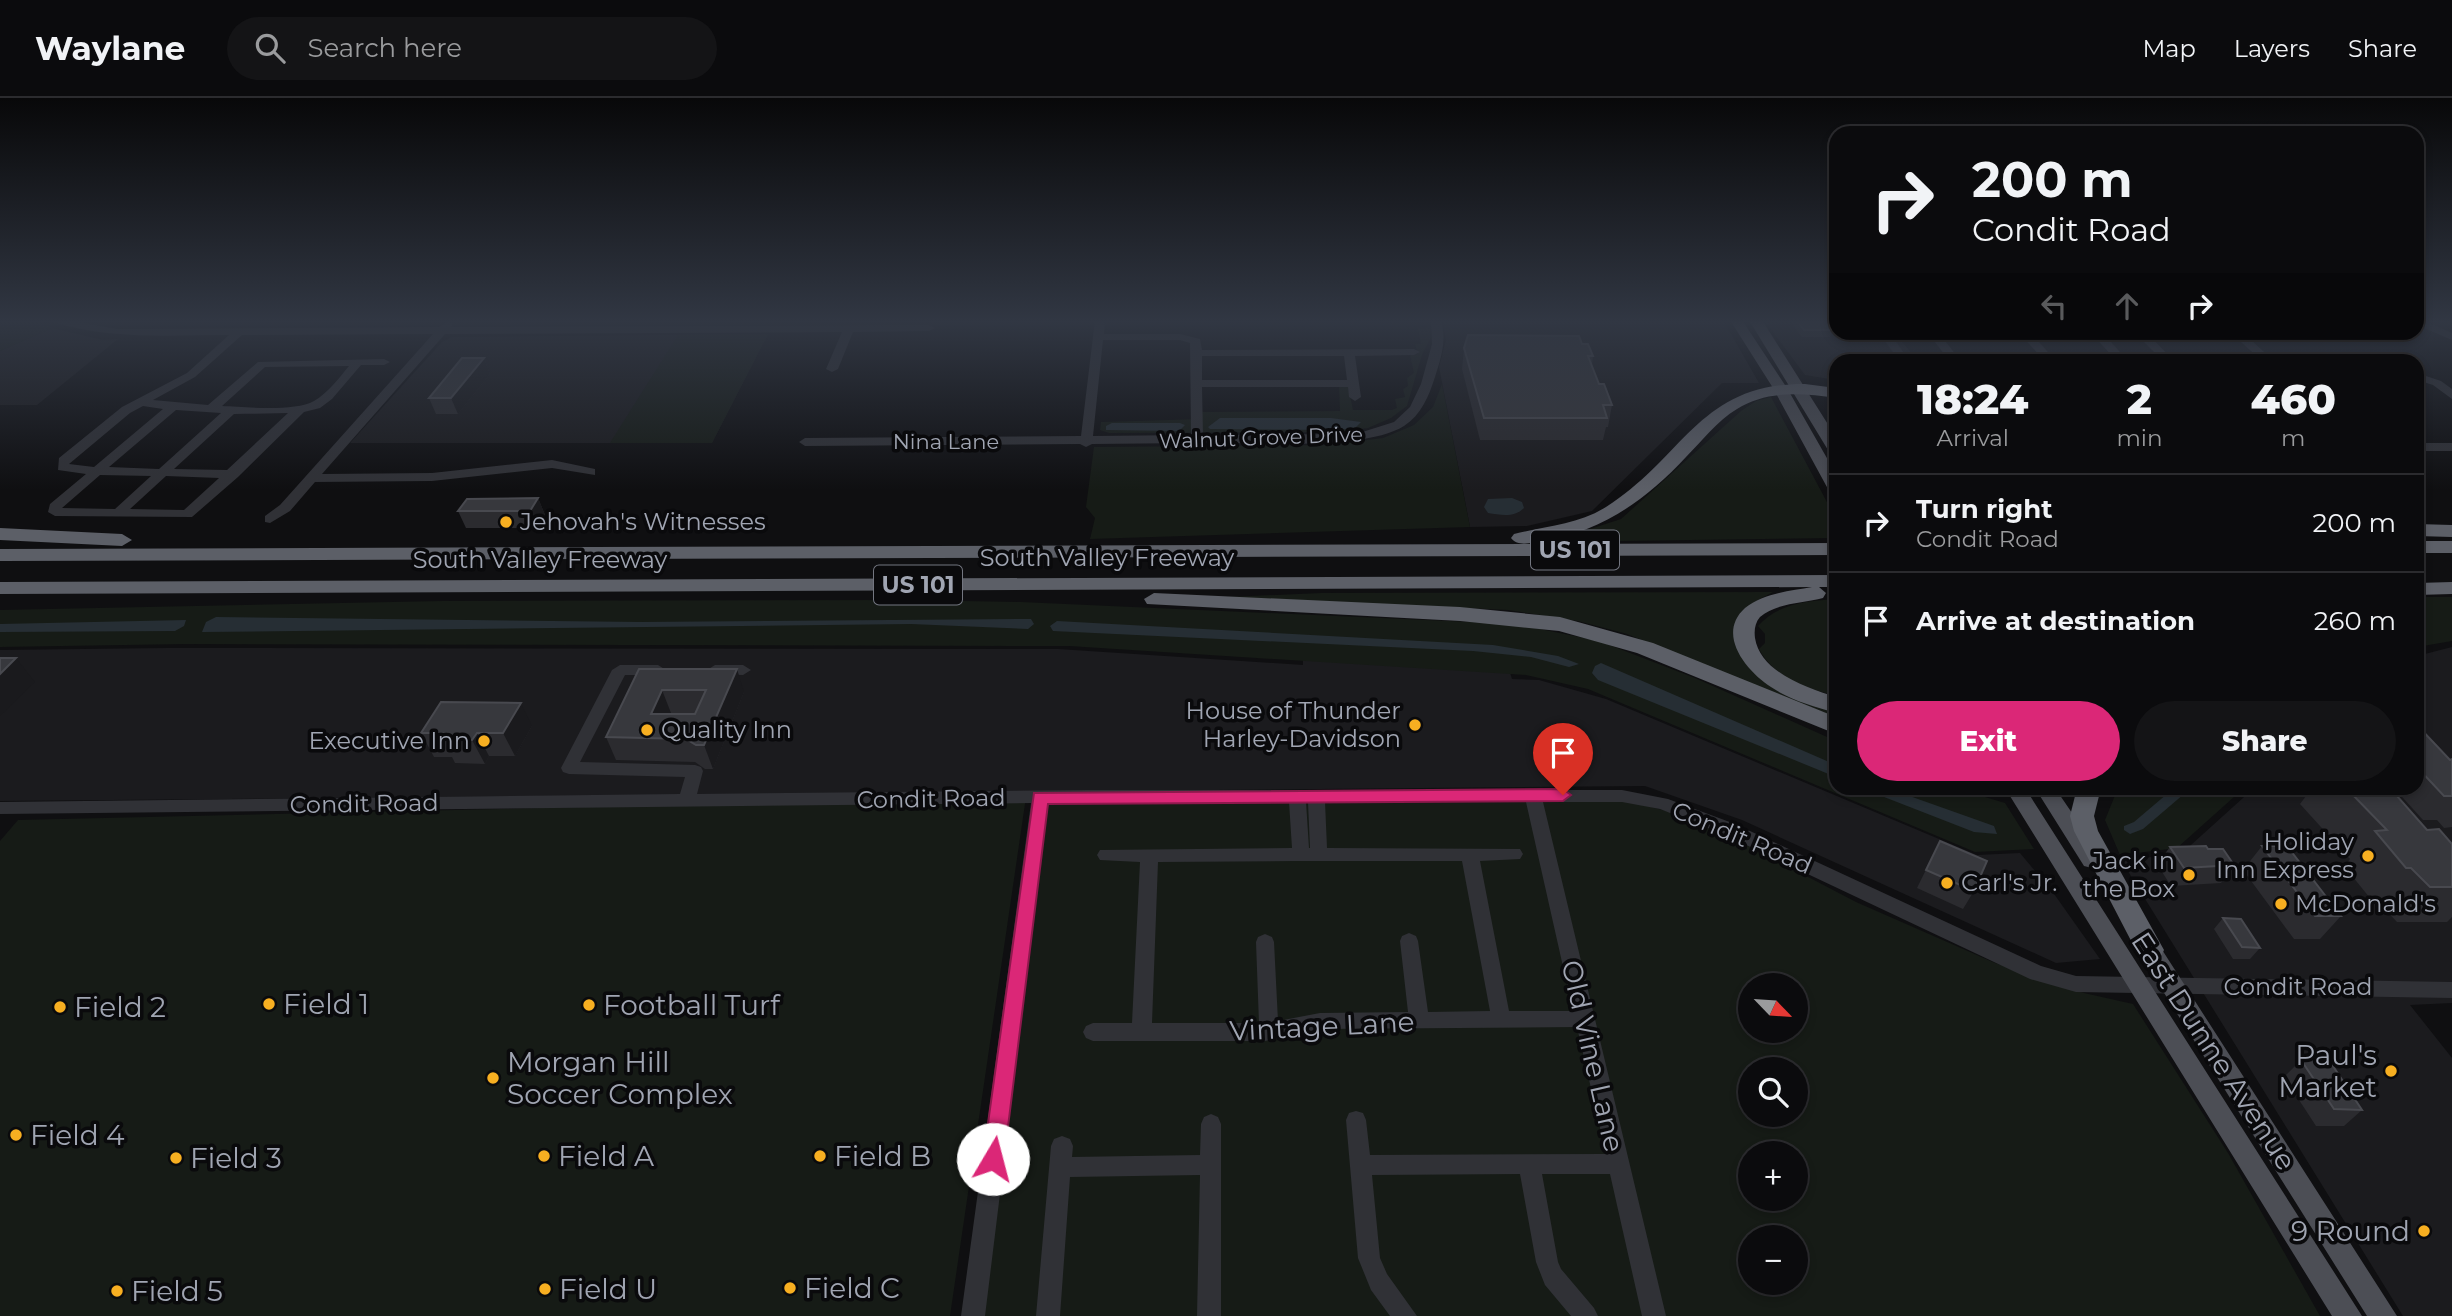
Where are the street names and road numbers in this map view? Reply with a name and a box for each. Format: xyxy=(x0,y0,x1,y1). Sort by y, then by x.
street label: Walnut Grove Drive xyxy=(1159,421,1363,454)
street label: Nina Lane xyxy=(893,429,999,454)
road number: US 101 xyxy=(1531,530,1619,570)
street label: South Valley Freeway xyxy=(980,543,1234,572)
street label: South Valley Freeway xyxy=(413,545,667,574)
road number: US 101 xyxy=(874,565,962,604)
street label: Condit Road xyxy=(856,783,1006,814)
street label: Condit Road xyxy=(289,788,439,819)
street label: Condit Road xyxy=(1668,795,1816,880)
street label: East Dunne Avenue xyxy=(2124,926,2304,1176)
street label: Old Vine Lane xyxy=(1554,957,1632,1155)
street label: Condit Road xyxy=(2223,972,2373,1001)
street label: Vintage Lane xyxy=(1229,1004,1415,1048)

